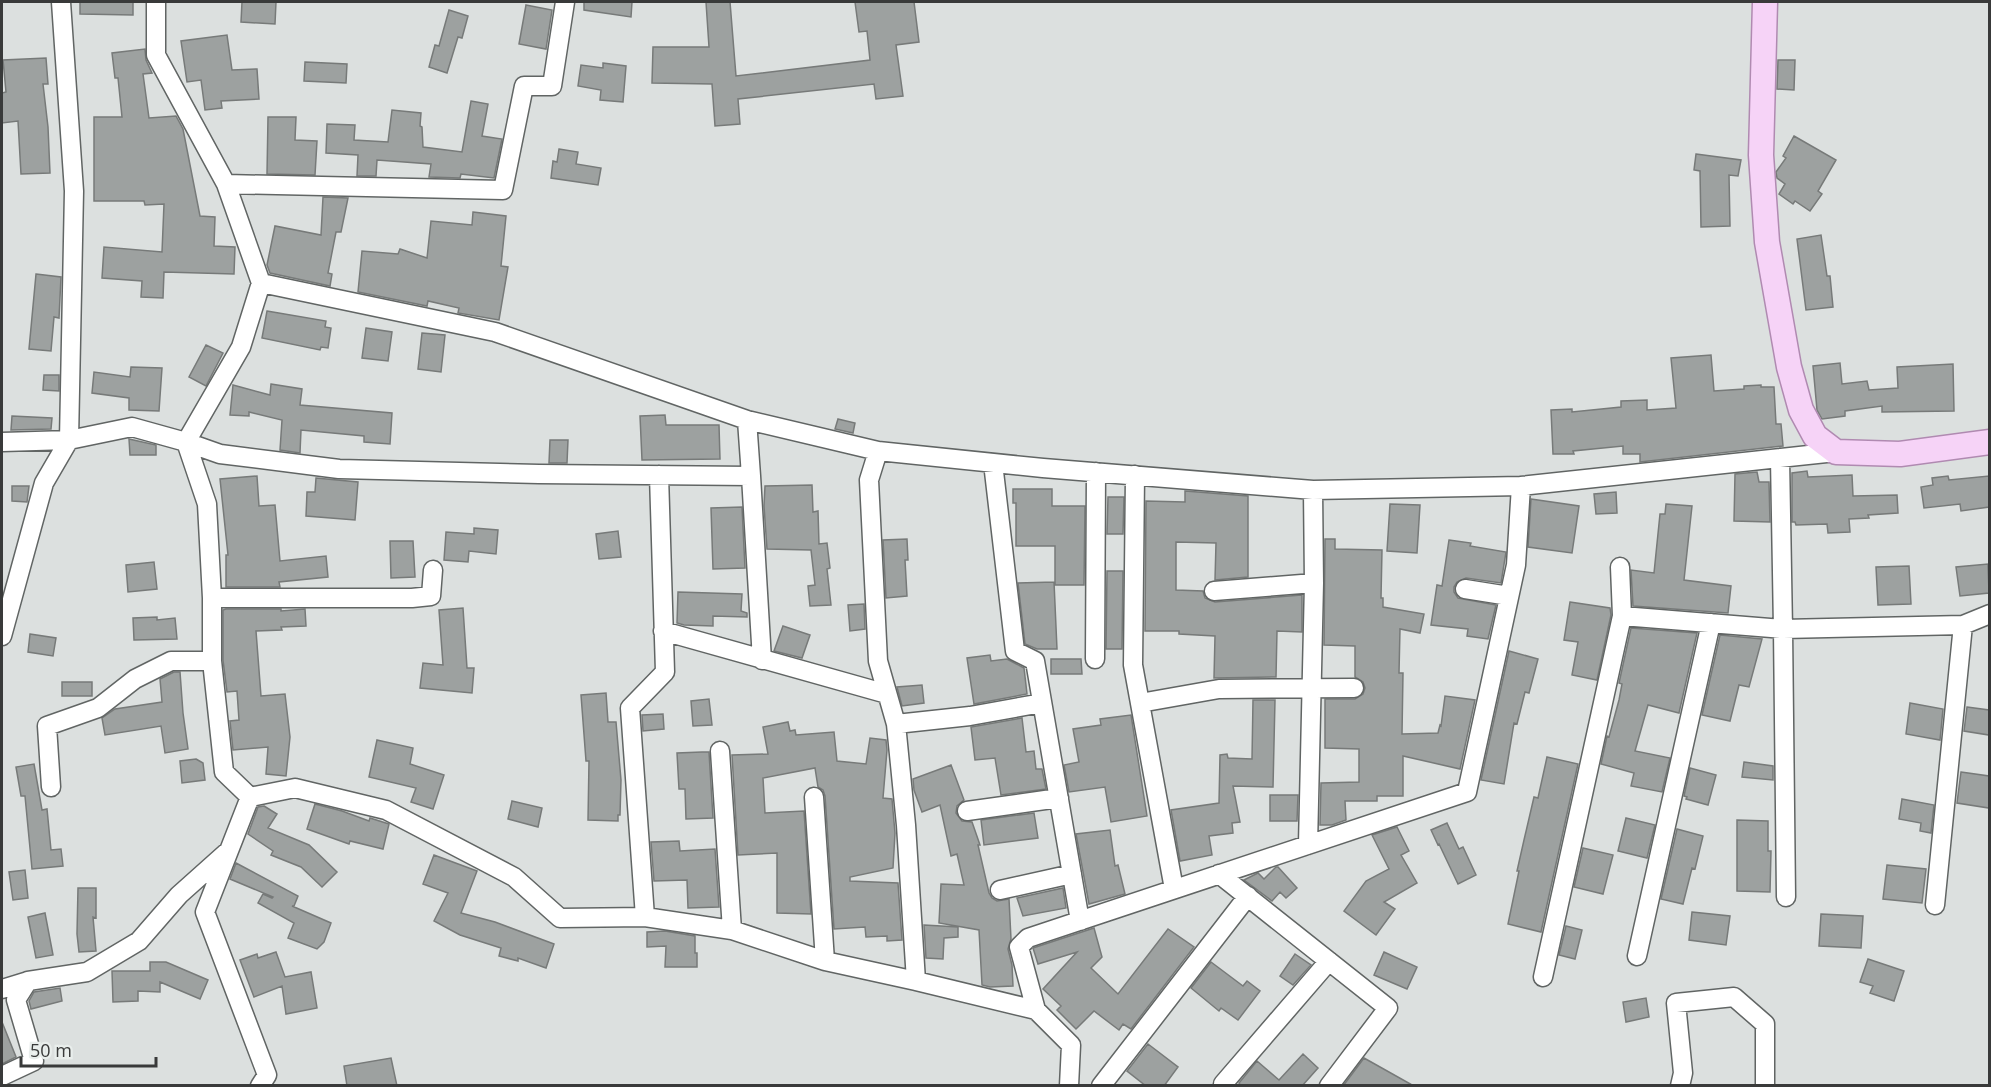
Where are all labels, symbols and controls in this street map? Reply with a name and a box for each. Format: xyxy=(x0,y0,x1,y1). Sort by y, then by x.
scale bar xyxy=(21,1030,156,1068)
text: 50 m xyxy=(30,1038,72,1062)

